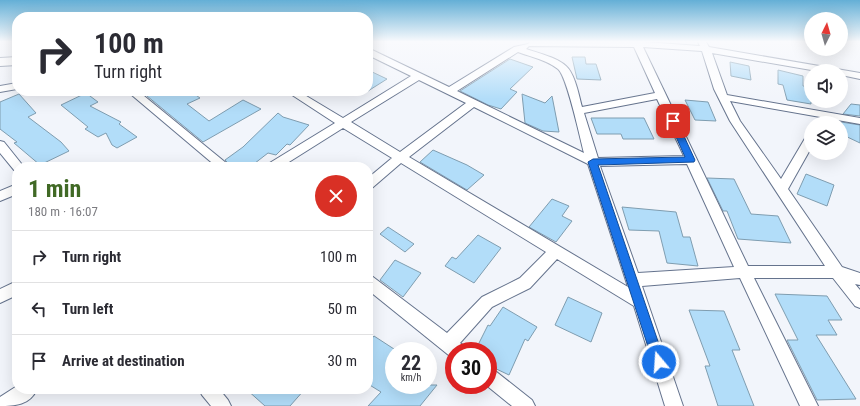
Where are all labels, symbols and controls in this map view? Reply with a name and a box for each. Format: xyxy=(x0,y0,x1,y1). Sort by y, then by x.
north arrow xyxy=(804,12,848,56)
map controls xyxy=(804,12,848,160)
text: 100 m xyxy=(94,27,164,60)
icon: right xyxy=(28,28,80,80)
text: Turn right xyxy=(94,61,162,82)
button: sound xyxy=(804,64,848,108)
pin xyxy=(656,104,690,138)
icon: arrive xyxy=(662,110,684,132)
button: layers xyxy=(804,116,848,160)
text: 1 min xyxy=(28,175,81,203)
button: close xyxy=(315,175,357,217)
text: 180 m · 16:07 xyxy=(28,204,98,219)
icon: right xyxy=(28,246,50,268)
text: Turn right xyxy=(62,248,121,266)
text: 100 m xyxy=(320,248,357,266)
icon: left xyxy=(28,298,50,320)
text: Turn left xyxy=(62,300,113,318)
text: 50 m xyxy=(327,300,357,318)
position arrow xyxy=(638,341,680,383)
speed limit sign: 30 xyxy=(445,342,497,394)
icon: arrive xyxy=(28,350,50,372)
text: 22 xyxy=(401,351,421,375)
text: Arrive at destination xyxy=(62,352,185,370)
text: 30 m xyxy=(327,352,357,370)
text: km/h xyxy=(401,372,421,383)

